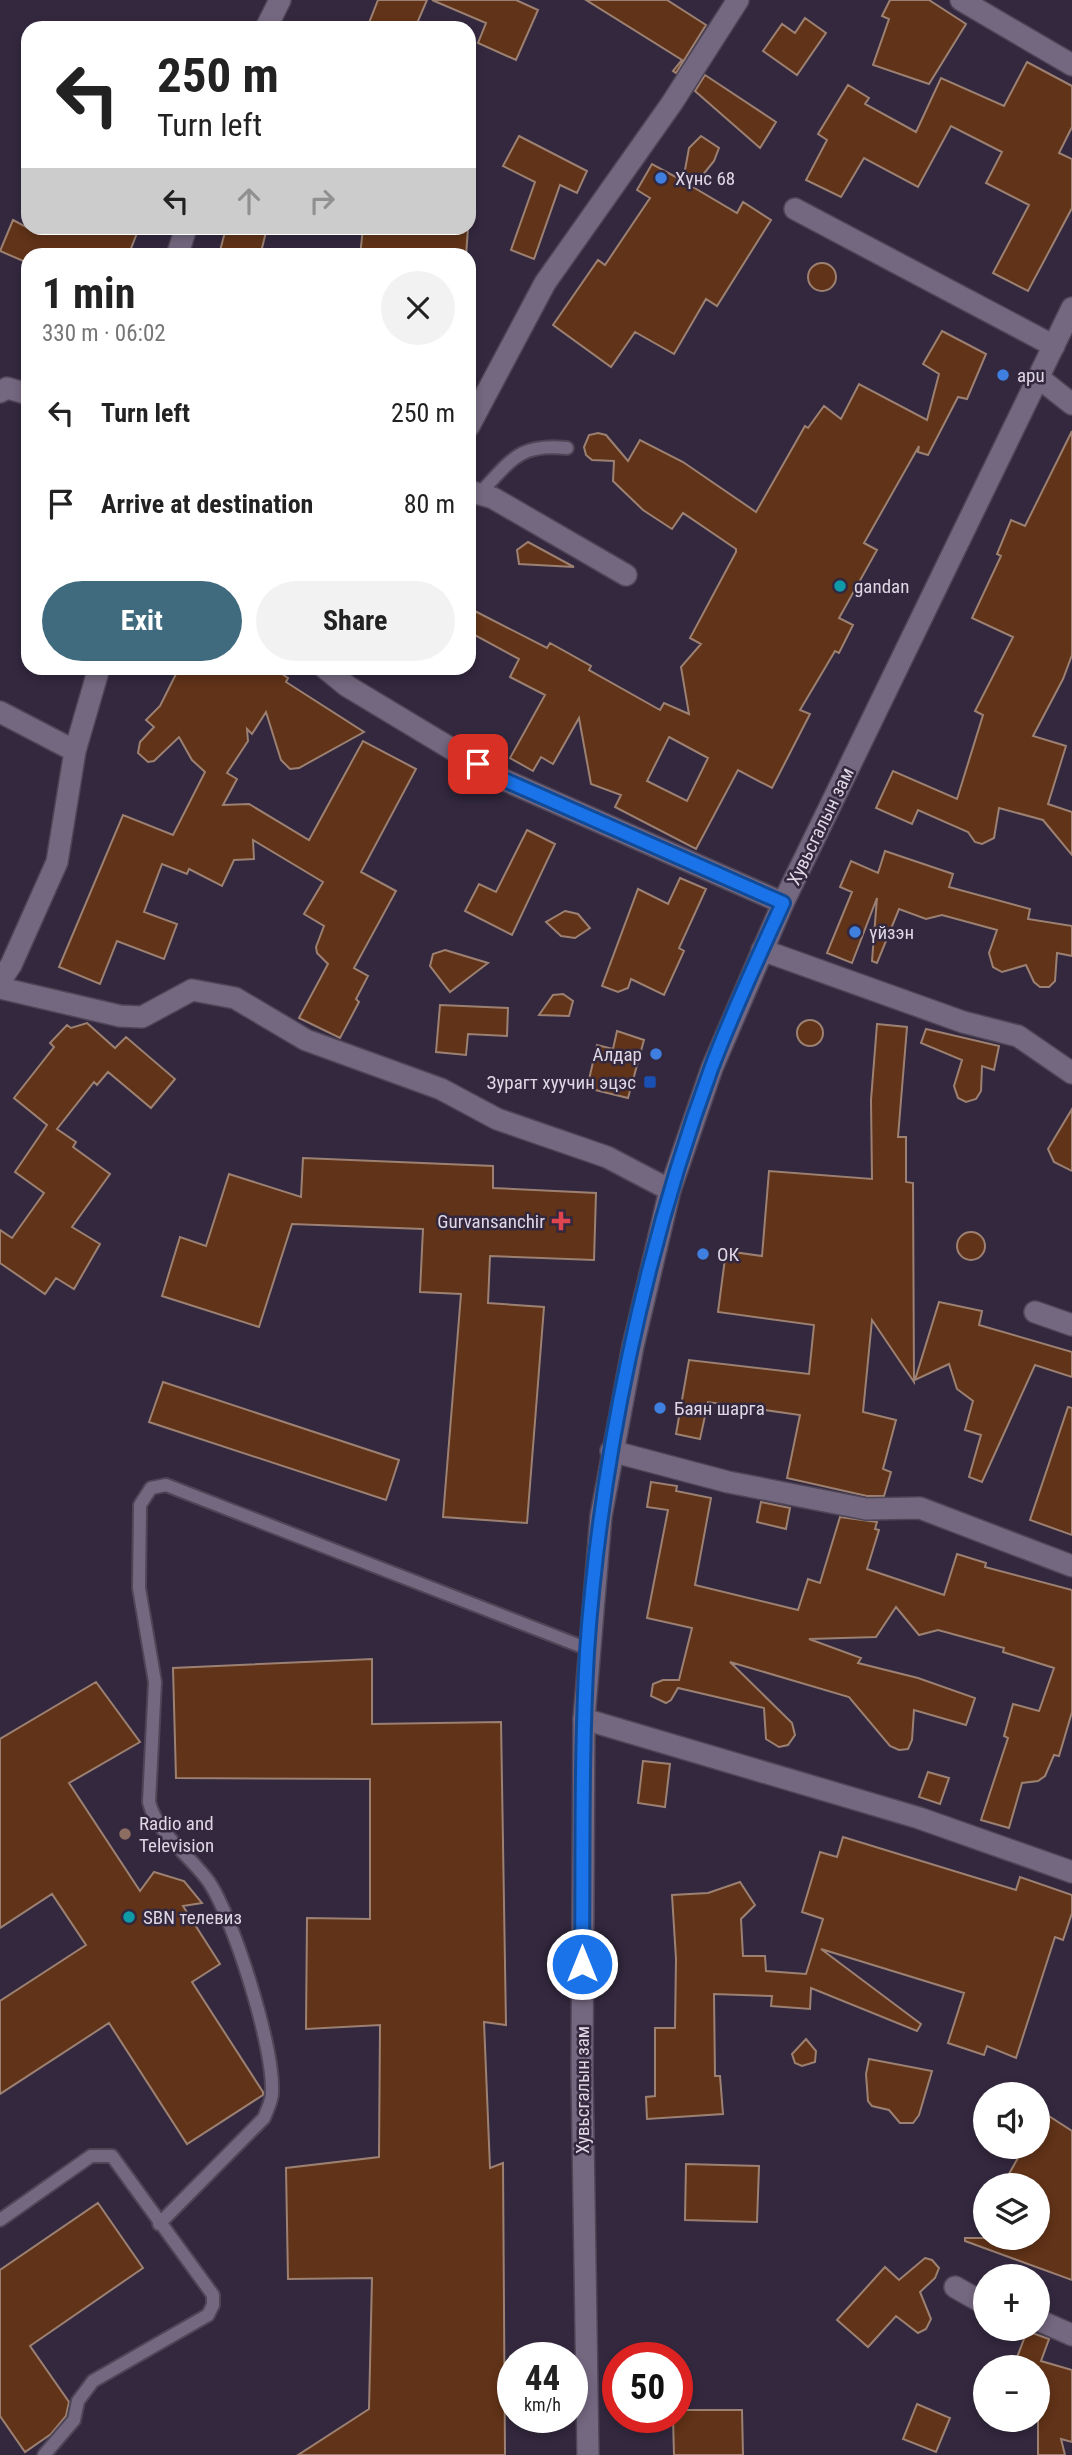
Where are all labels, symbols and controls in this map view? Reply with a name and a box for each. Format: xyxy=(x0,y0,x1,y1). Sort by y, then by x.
text: 250 m xyxy=(157,47,279,104)
icon: left xyxy=(42,49,133,140)
text: Turn left xyxy=(157,106,262,144)
place label: Хүнс 68 xyxy=(675,167,735,190)
marker: Хүнс 68 xyxy=(653,170,669,186)
icon: left xyxy=(157,182,195,220)
icon: ahead xyxy=(230,182,268,220)
icon: right xyxy=(303,182,341,220)
text: 1 min xyxy=(42,269,135,318)
button: close xyxy=(381,271,455,345)
text: 330 m · 06:02 xyxy=(42,320,166,347)
place label: apu xyxy=(1017,364,1045,387)
marker: apu xyxy=(995,367,1011,383)
icon: left xyxy=(42,394,80,432)
text: Turn left xyxy=(101,398,190,428)
text: 250 m xyxy=(391,398,455,428)
icon: arrive xyxy=(42,485,80,523)
text: Arrive at destination xyxy=(101,489,313,519)
text: 80 m xyxy=(404,489,455,519)
place label: gandan xyxy=(854,575,909,598)
marker: gandan xyxy=(832,578,848,594)
button: Exit xyxy=(42,581,242,661)
button: Share xyxy=(256,581,455,661)
pin xyxy=(448,734,508,794)
icon: arrive xyxy=(459,745,497,783)
street label: Хувьсгалын зам xyxy=(782,764,859,889)
place label: үйзэн xyxy=(869,921,914,944)
marker: үйзэн xyxy=(847,924,863,940)
place label: Алдар xyxy=(593,1043,642,1066)
marker: Алдар xyxy=(648,1046,664,1062)
place label: Зурагт хуучин эцэс xyxy=(487,1071,636,1094)
marker: Зурагт хуучин эцэс xyxy=(642,1074,658,1090)
place label: Gurvansanchir xyxy=(437,1210,545,1233)
marker: Gurvansanchir xyxy=(551,1211,571,1231)
place label: ОК xyxy=(717,1243,739,1266)
marker: ОК xyxy=(695,1246,711,1262)
place label: Баян шарга xyxy=(674,1397,765,1420)
marker: Баян шарга xyxy=(652,1400,668,1416)
place label: Radio and Television xyxy=(139,1812,214,1857)
marker: Radio and Television xyxy=(117,1826,133,1842)
place label: SBN телевиз xyxy=(143,1906,242,1929)
marker: SBN телевиз xyxy=(121,1909,137,1925)
position arrow xyxy=(545,1927,619,2001)
street label: Хувьсгалын зам xyxy=(571,2026,594,2154)
map controls xyxy=(973,2082,1050,2432)
button: sound xyxy=(973,2082,1050,2159)
button: layers xyxy=(973,2173,1050,2250)
button: + xyxy=(973,2264,1050,2341)
speed limit sign: 50 xyxy=(602,2342,693,2433)
button: − xyxy=(973,2355,1050,2432)
text: 44 xyxy=(525,2358,560,2399)
text: km/h xyxy=(524,2394,561,2415)

